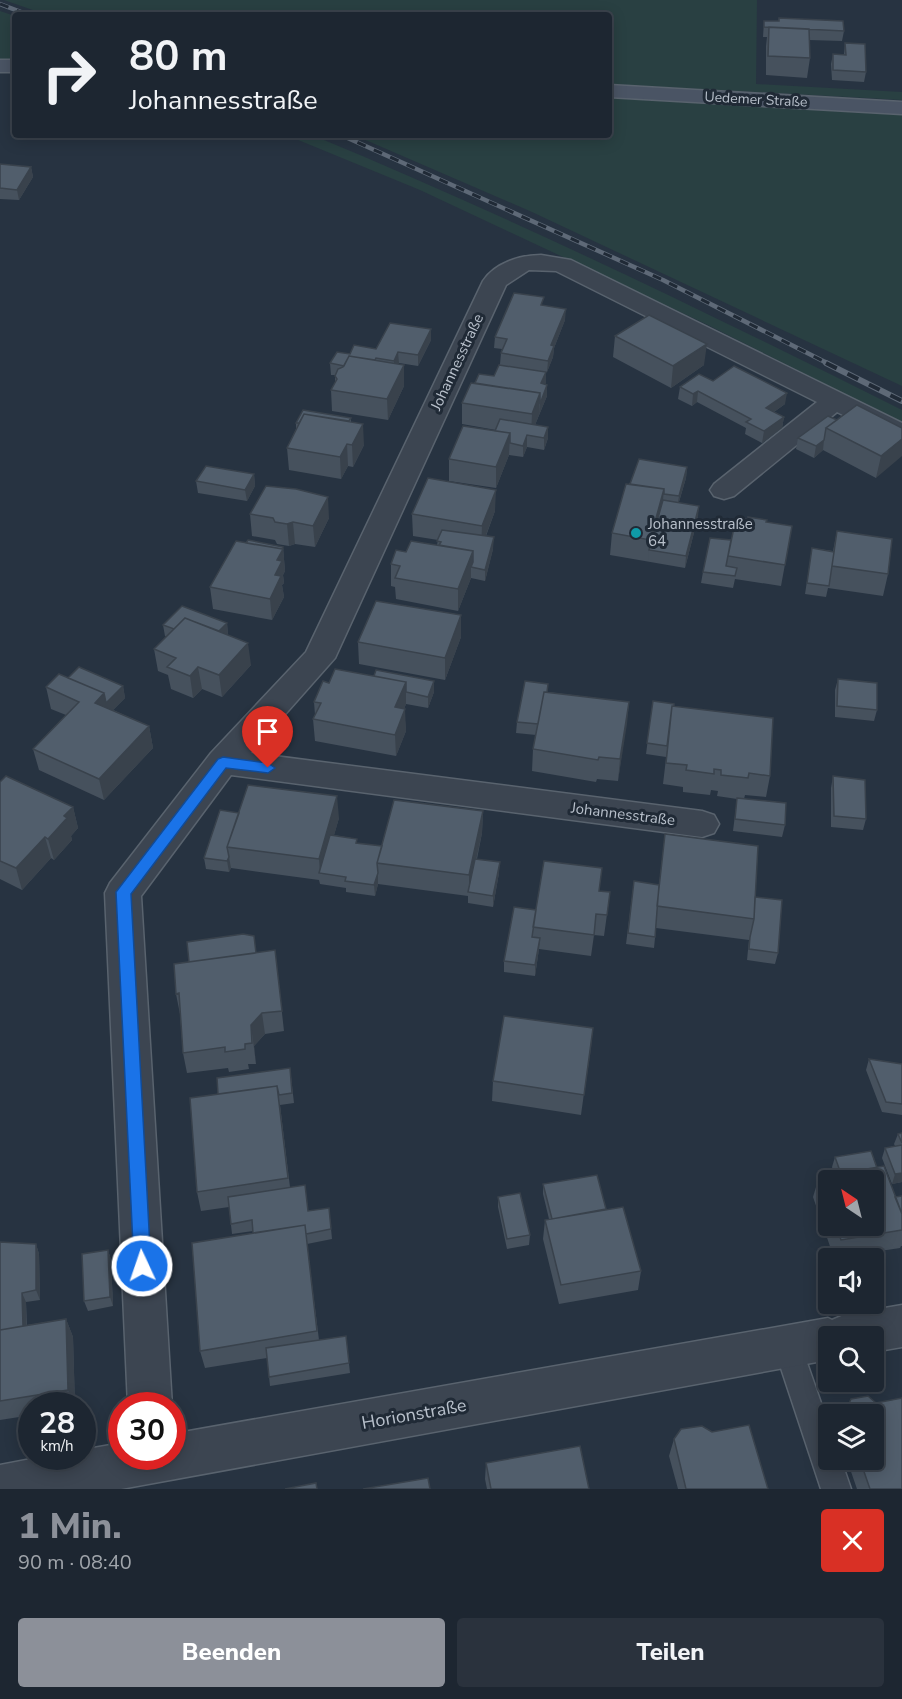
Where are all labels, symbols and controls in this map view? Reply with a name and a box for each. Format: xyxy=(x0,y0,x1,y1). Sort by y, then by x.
text: 80 m xyxy=(129,28,228,85)
icon: right xyxy=(30,36,108,114)
text: Johannesstraße xyxy=(129,82,318,119)
street label: Uedemer Straße xyxy=(704,87,808,112)
street label: Johannesstraße xyxy=(425,310,488,415)
place label: Johannesstraße 64 xyxy=(647,514,753,551)
marker: Johannesstraße 64 xyxy=(629,526,643,540)
pin xyxy=(242,706,293,768)
icon: arrive xyxy=(251,715,284,748)
street label: Johannesstraße xyxy=(569,798,676,830)
north arrow xyxy=(818,1170,884,1236)
map controls xyxy=(818,1170,884,1470)
position arrow xyxy=(110,1234,174,1298)
button: sound xyxy=(818,1248,884,1314)
button: search xyxy=(818,1326,884,1392)
speed limit sign: 30 xyxy=(108,1392,186,1470)
street label: Horionstraße xyxy=(360,1393,468,1435)
text: 28 xyxy=(39,1403,75,1444)
button: layers xyxy=(818,1404,884,1470)
text: km/h xyxy=(40,1436,74,1456)
text: 1 Min. xyxy=(18,1502,122,1551)
button: close xyxy=(821,1509,884,1572)
text: 90 m · 08:40 xyxy=(18,1549,132,1576)
button: Beenden xyxy=(18,1618,445,1687)
button: Teilen xyxy=(457,1618,884,1687)

